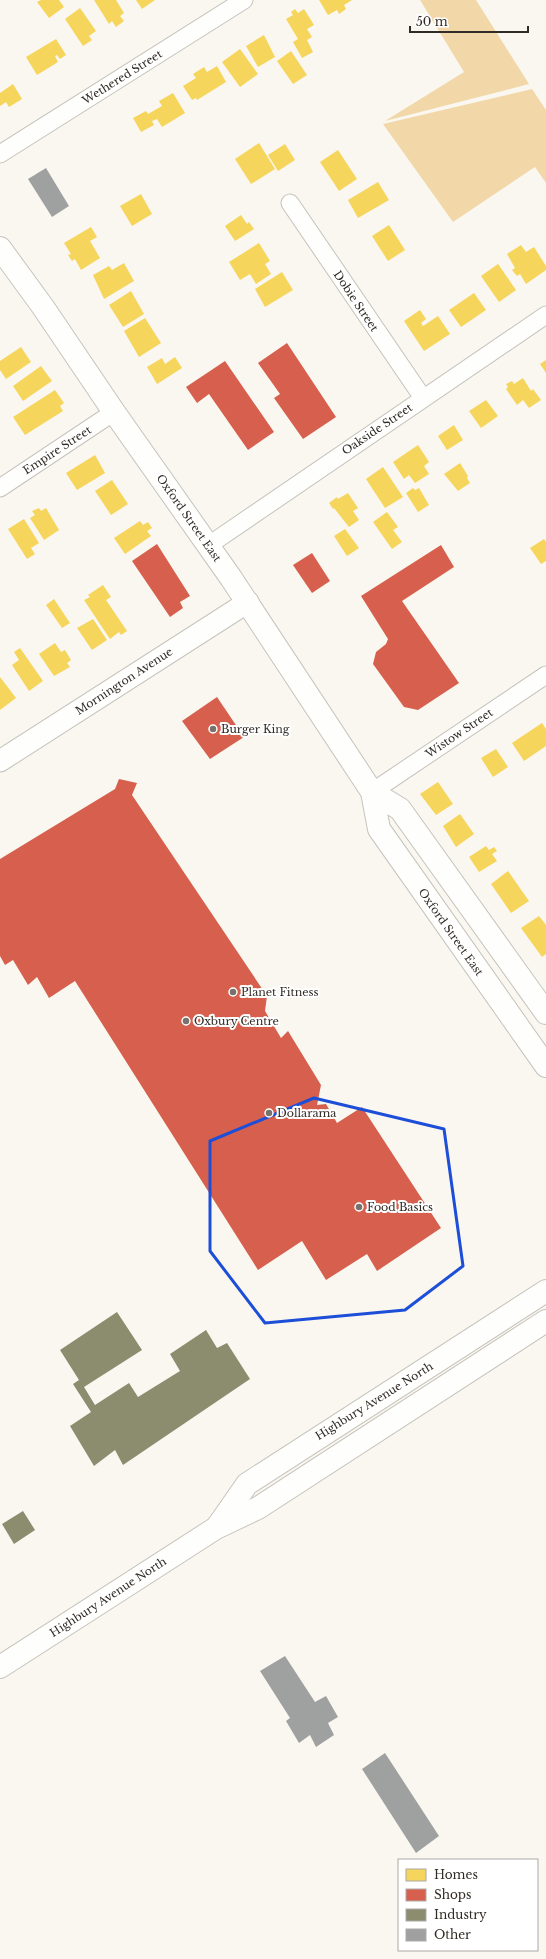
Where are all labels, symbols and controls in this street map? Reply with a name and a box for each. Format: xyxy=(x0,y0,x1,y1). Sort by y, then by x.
scale bar xyxy=(410,8,528,34)
text: 50 m xyxy=(416,14,448,29)
street label: Wethered Street xyxy=(79,46,165,108)
street label: Dobie Street xyxy=(331,268,382,335)
street label: Oakside Street xyxy=(339,400,416,458)
street label: Empire Street xyxy=(20,422,95,477)
street label: Oxford Street East xyxy=(154,472,225,565)
street label: Mornington Avenue xyxy=(73,644,175,718)
street label: Wistow Street xyxy=(422,705,496,761)
place label: Burger King xyxy=(221,722,290,736)
marker: Burger King xyxy=(208,724,218,734)
street label: Oxford Street East xyxy=(416,886,487,979)
place label: Planet Fitness xyxy=(241,985,319,999)
marker: Planet Fitness xyxy=(228,987,238,997)
place label: Oxbury Centre xyxy=(194,1014,279,1028)
marker: Oxbury Centre xyxy=(181,1016,191,1026)
place label: Dollarama xyxy=(277,1106,337,1120)
marker: Dollarama xyxy=(264,1108,274,1118)
place label: Food Basics xyxy=(367,1200,433,1214)
marker: Food Basics xyxy=(354,1202,364,1212)
street label: Highbury Avenue North xyxy=(313,1359,436,1443)
street label: Highbury Avenue North xyxy=(47,1554,169,1640)
legend xyxy=(398,1859,538,1951)
text: Homes xyxy=(434,1867,478,1882)
text: Shops xyxy=(434,1887,471,1902)
text: Industry xyxy=(434,1907,487,1922)
text: Other xyxy=(434,1927,471,1942)

